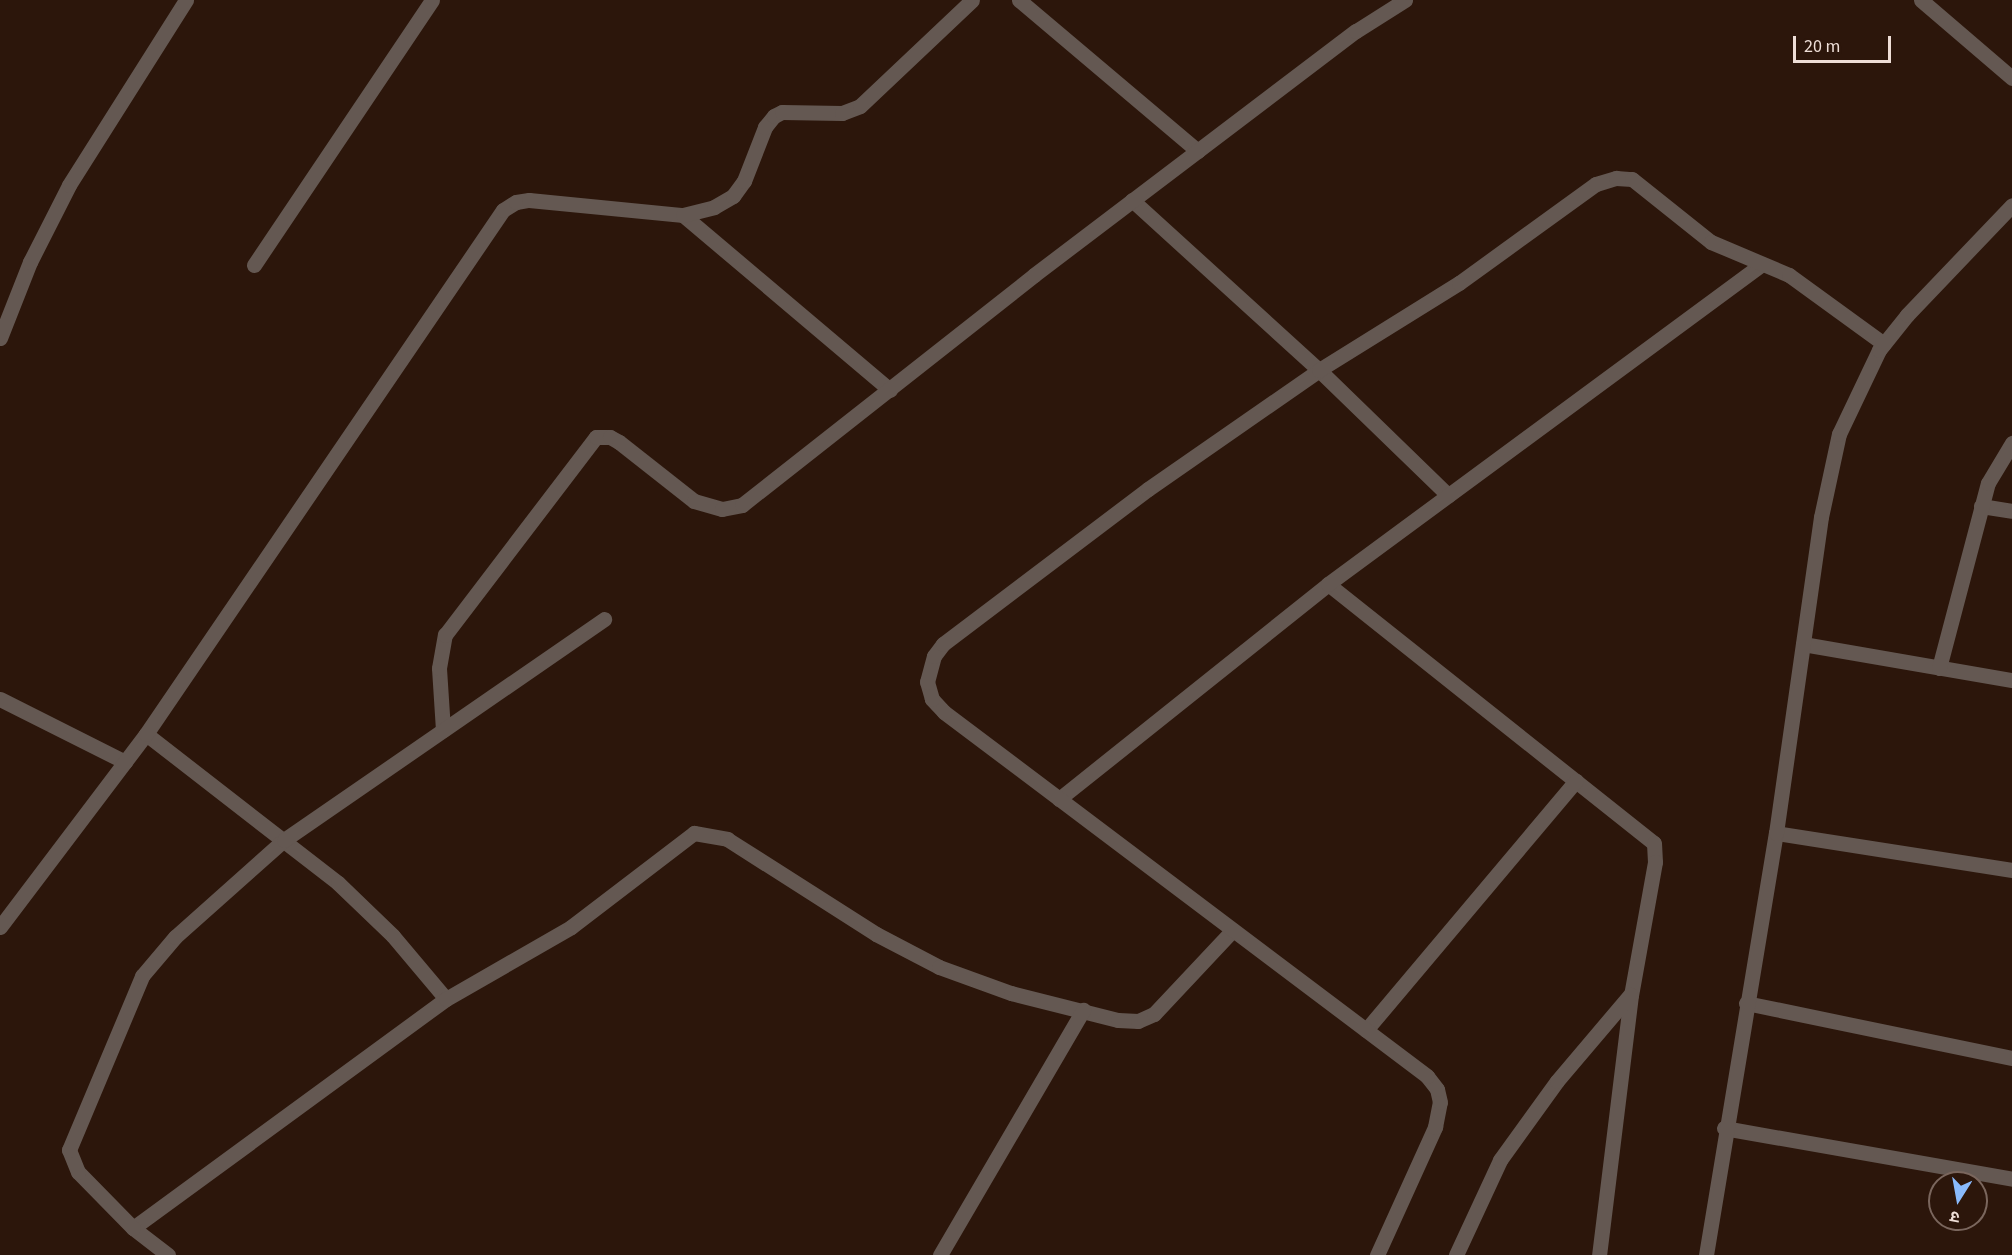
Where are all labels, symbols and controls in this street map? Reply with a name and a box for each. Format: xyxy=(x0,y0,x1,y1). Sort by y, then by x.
scale bar xyxy=(1796,24,1894,62)
text: 20 m xyxy=(1804,34,1840,59)
north arrow xyxy=(1928,1171,1988,1231)
text: उ xyxy=(1948,1205,1962,1228)

